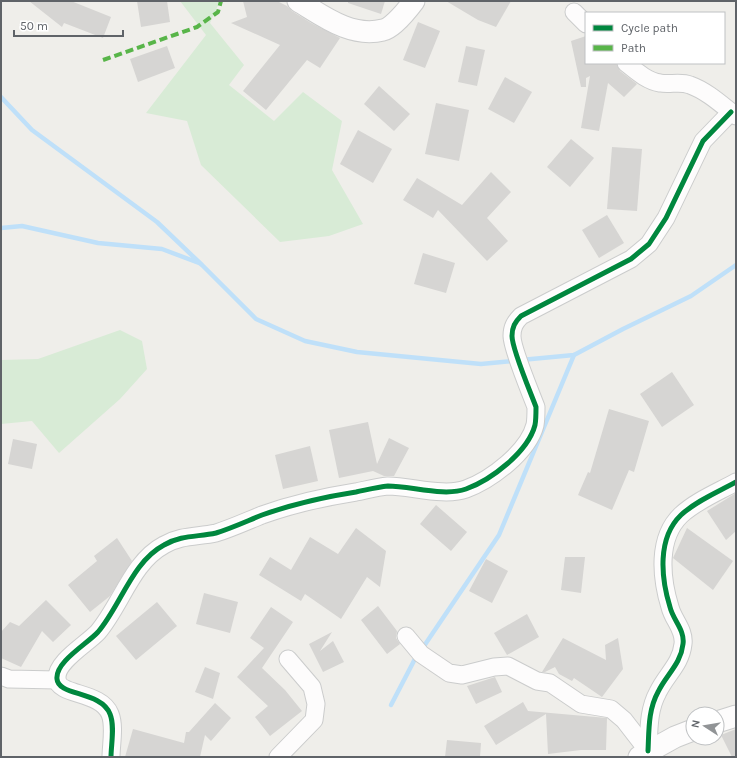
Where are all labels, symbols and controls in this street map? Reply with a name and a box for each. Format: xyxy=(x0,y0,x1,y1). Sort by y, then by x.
scale bar xyxy=(14,12,123,38)
legend xyxy=(585,12,725,64)
text: 50 m xyxy=(20,19,48,33)
text: Cycle path xyxy=(621,21,678,35)
text: Path xyxy=(621,41,646,55)
north arrow xyxy=(685,706,725,746)
text: N xyxy=(689,719,703,729)

